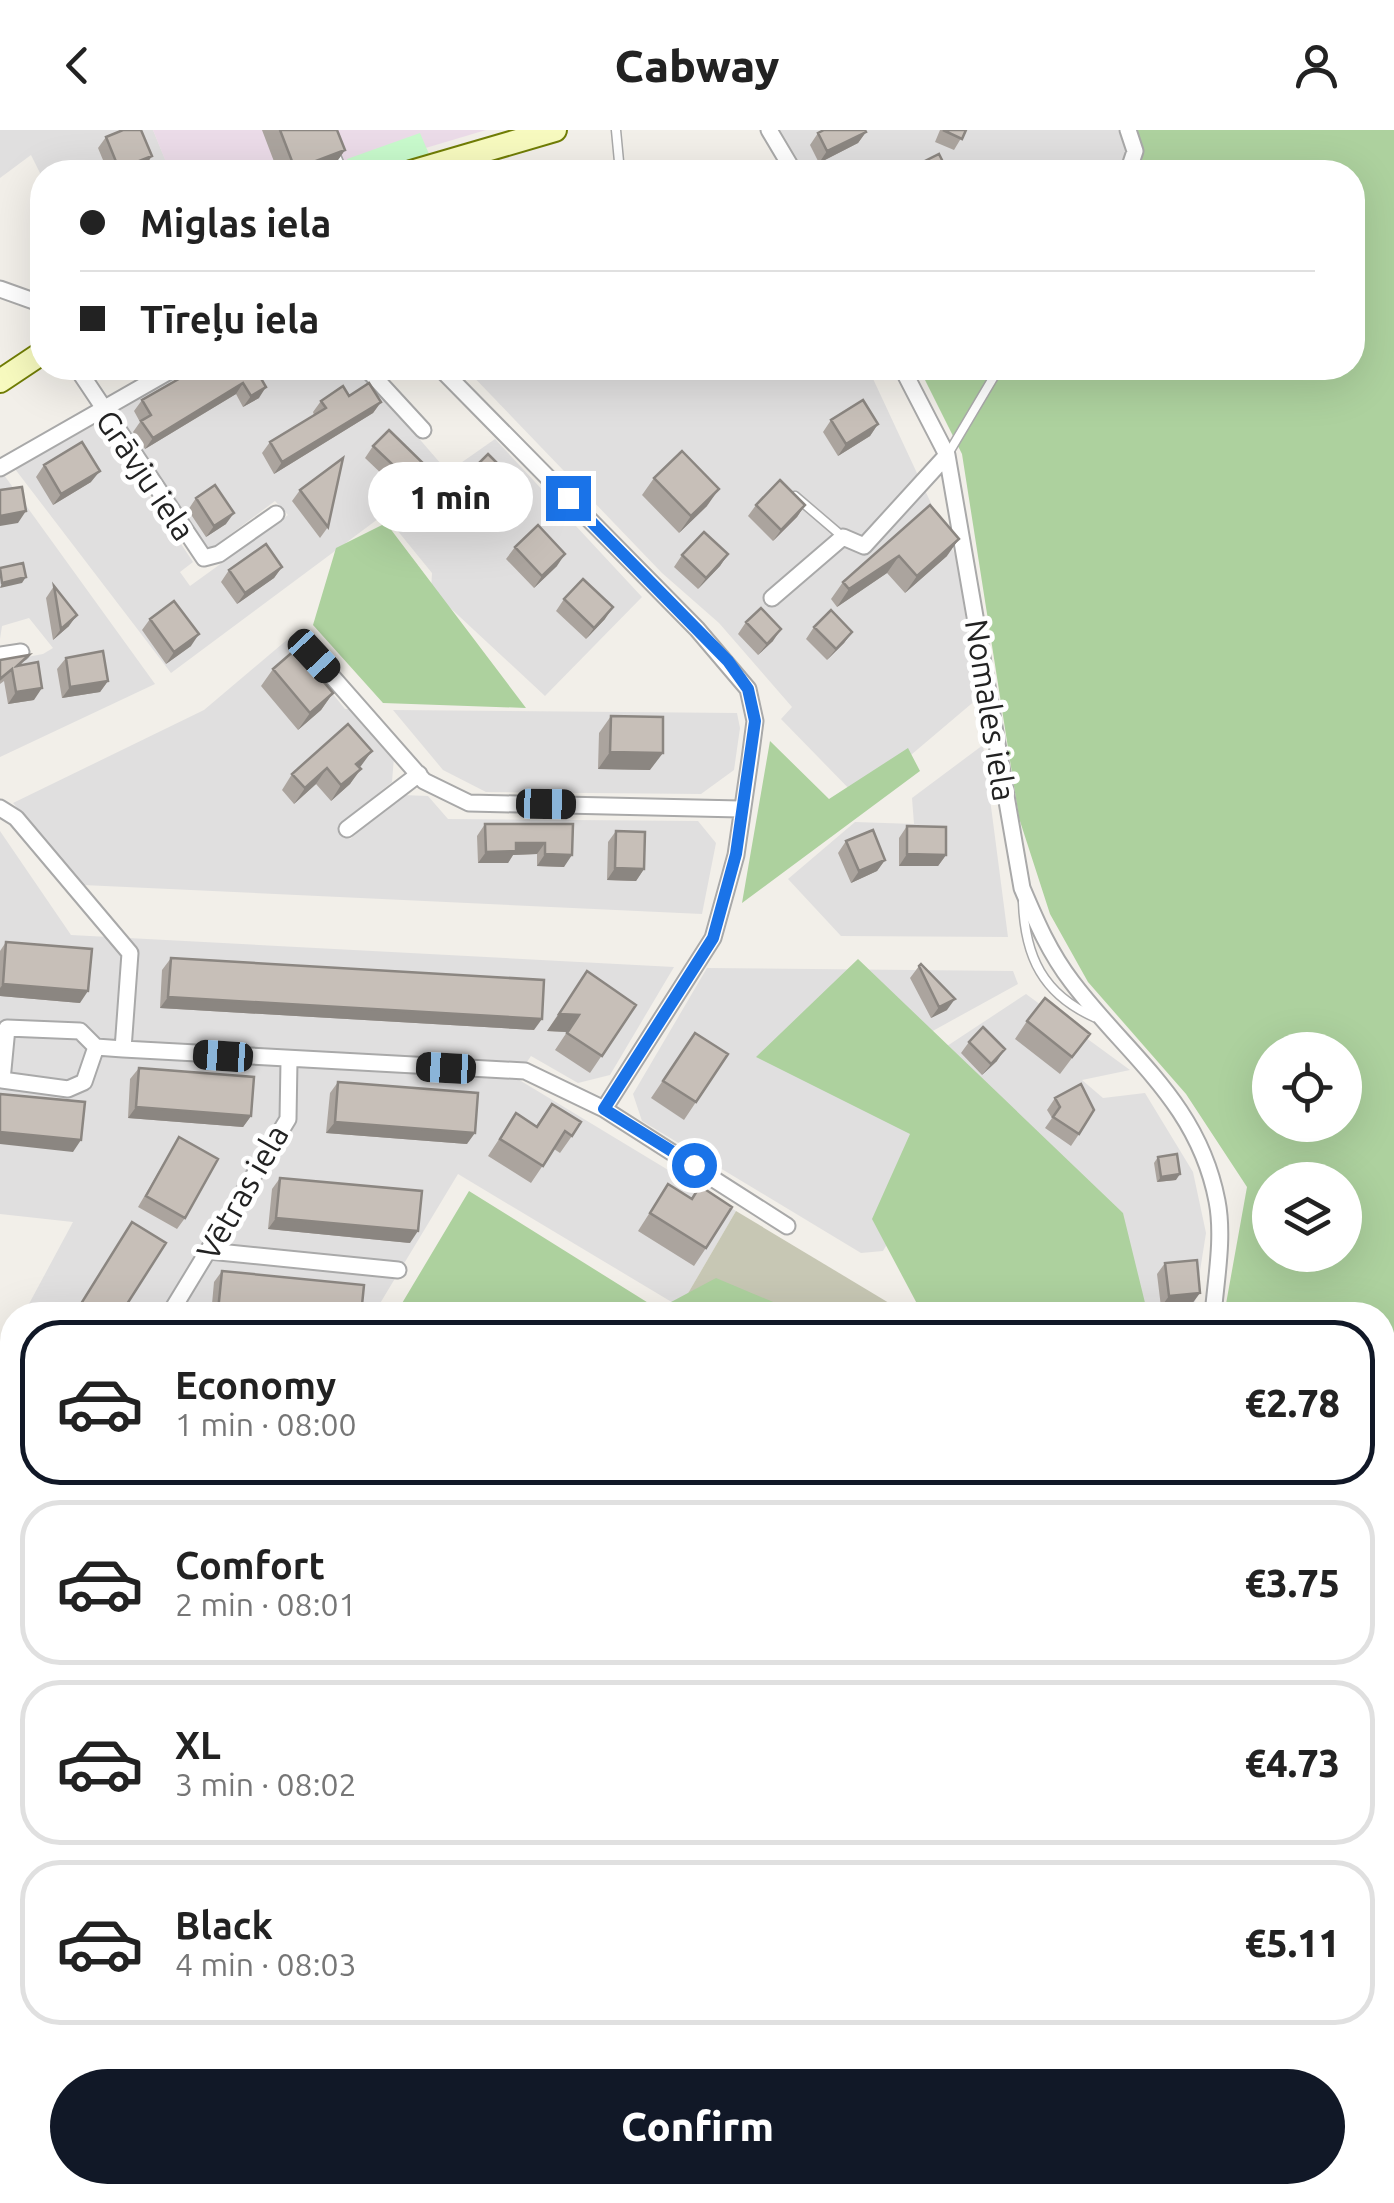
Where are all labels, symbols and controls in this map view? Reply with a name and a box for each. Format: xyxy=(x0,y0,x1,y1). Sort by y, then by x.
icon: back xyxy=(50,38,105,93)
icon: person xyxy=(1289,38,1344,93)
text: Cabway xyxy=(615,40,779,91)
text: Miglas iela xyxy=(140,202,331,244)
text: Tīreļu iela xyxy=(140,298,320,340)
street label: Grāvju iela xyxy=(89,403,203,547)
callout: 1 min xyxy=(368,463,533,533)
route end xyxy=(546,476,591,521)
text: 1 min xyxy=(410,479,491,515)
street label: Nomales iela xyxy=(959,617,1023,803)
car xyxy=(283,624,345,688)
car xyxy=(516,788,576,820)
map controls xyxy=(1252,1032,1362,1272)
button: locate xyxy=(1252,1032,1362,1142)
car xyxy=(192,1039,254,1073)
car xyxy=(415,1051,477,1085)
street label: Vētras iela xyxy=(189,1118,295,1266)
route start xyxy=(672,1143,717,1188)
button: layers xyxy=(1252,1162,1362,1272)
icon: car xyxy=(55,1358,145,1448)
text: Economy xyxy=(175,1364,336,1406)
text: €2.78 xyxy=(1245,1382,1340,1424)
text: 1 min · 08:00 xyxy=(175,1406,357,1442)
icon: car xyxy=(55,1538,145,1628)
text: Comfort xyxy=(175,1544,325,1586)
text: €3.75 xyxy=(1245,1562,1340,1604)
text: 2 min · 08:01 xyxy=(175,1586,357,1622)
icon: car xyxy=(55,1718,145,1808)
text: XL xyxy=(175,1724,221,1766)
text: €4.73 xyxy=(1245,1742,1340,1784)
text: 3 min · 08:02 xyxy=(175,1766,357,1802)
icon: car xyxy=(55,1898,145,1988)
text: Black xyxy=(175,1904,273,1946)
text: €5.11 xyxy=(1245,1922,1340,1964)
text: 4 min · 08:03 xyxy=(175,1946,357,1982)
button: Confirm xyxy=(50,2069,1345,2184)

